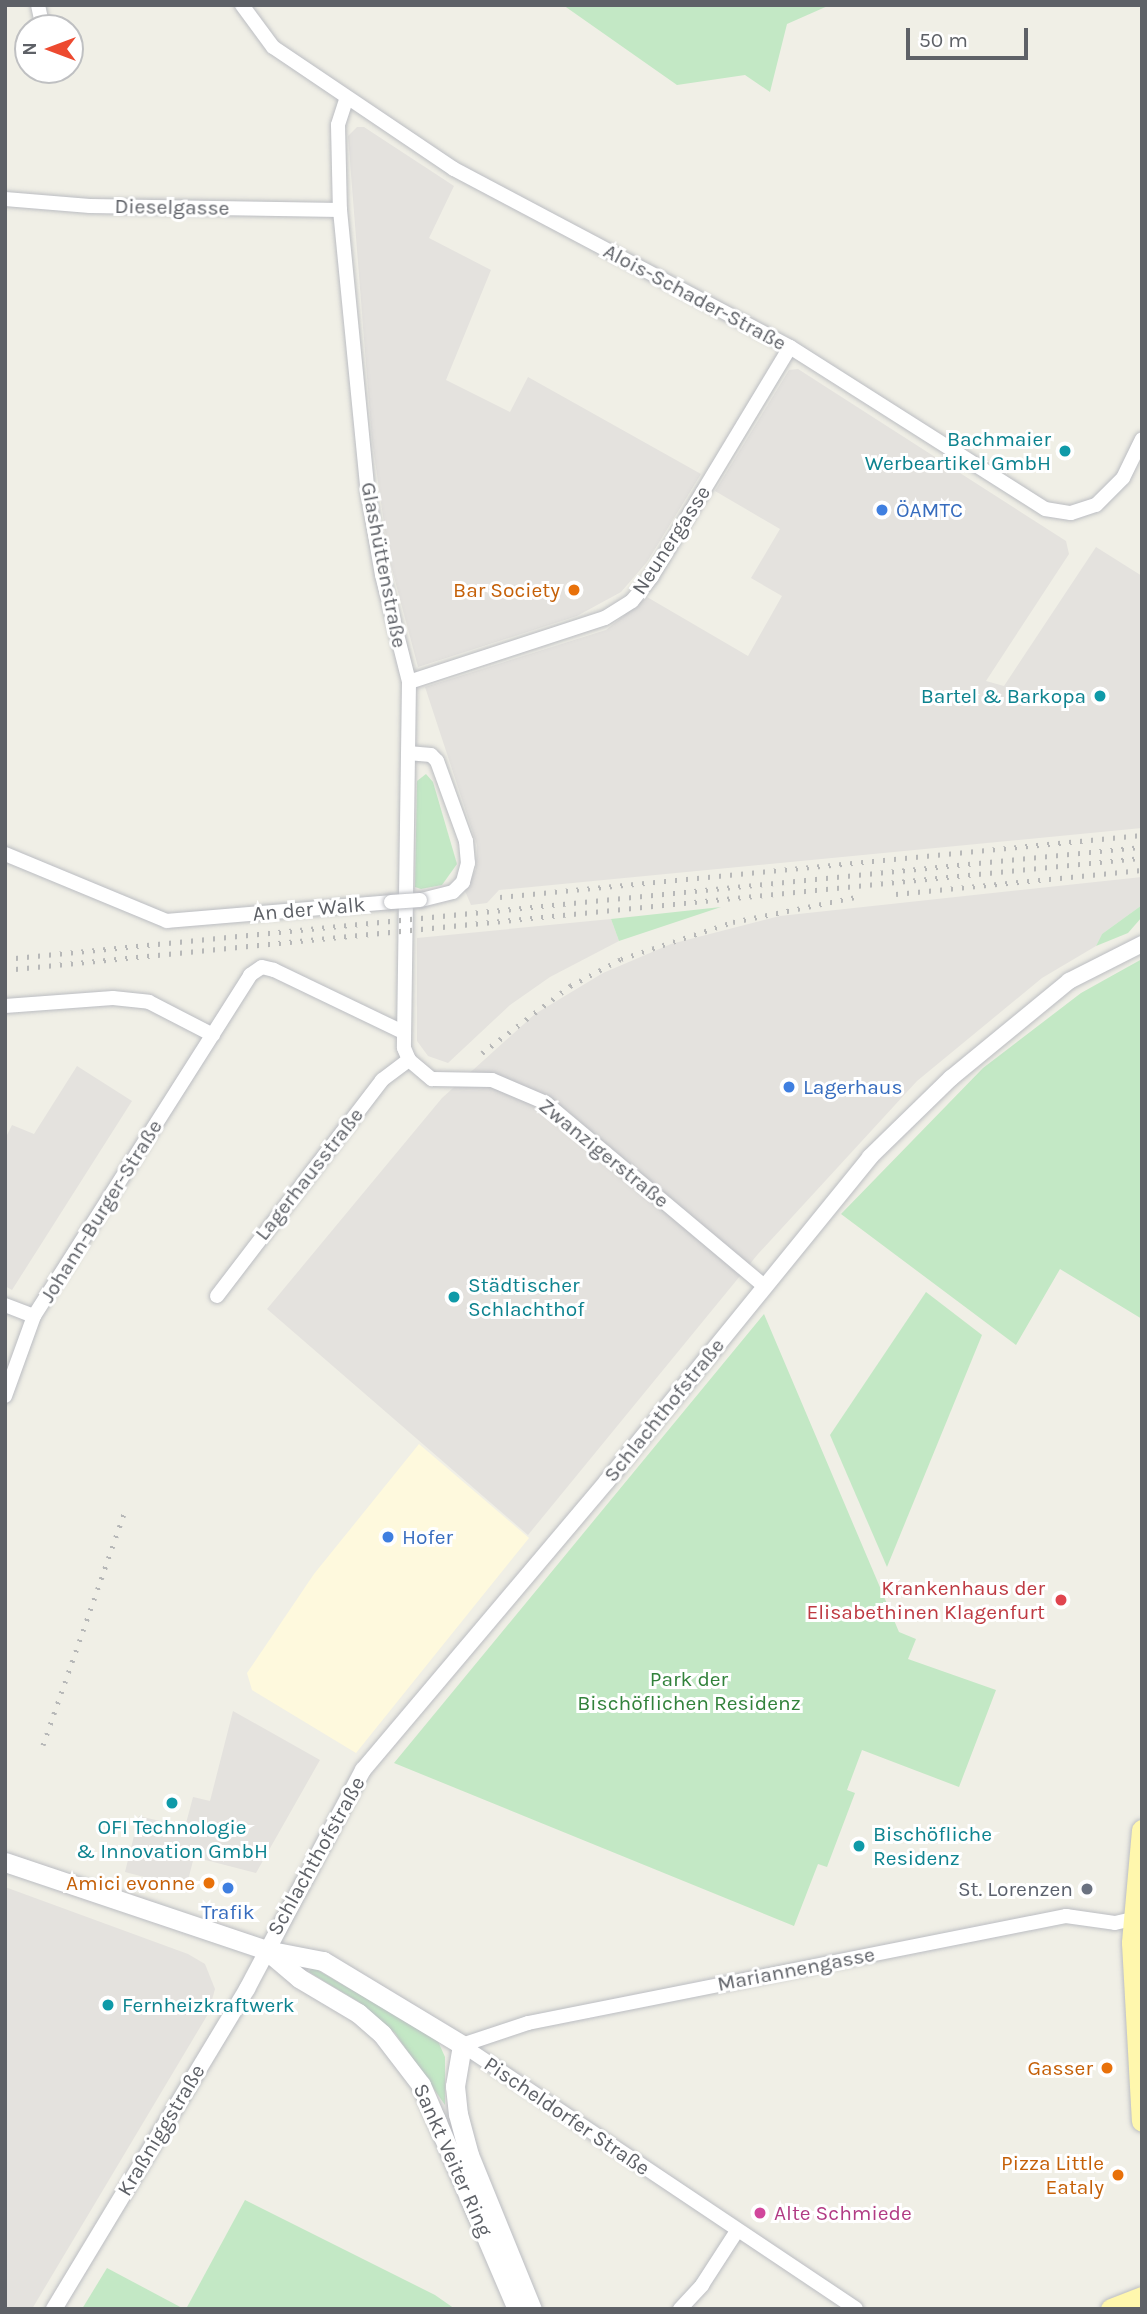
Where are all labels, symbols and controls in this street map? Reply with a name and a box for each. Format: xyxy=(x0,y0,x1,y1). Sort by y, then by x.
north arrow xyxy=(14,14,84,84)
scale bar xyxy=(909,14,1032,58)
text: 50 m xyxy=(919,28,968,52)
text: N xyxy=(19,42,41,56)
street label: Dieselgasse xyxy=(114,193,230,221)
street label: Alois-Schader-Straße xyxy=(599,238,791,356)
place label: Bachmaier Werbeartikel GmbH xyxy=(865,426,1051,476)
marker: Bachmaier Werbeartikel GmbH xyxy=(1057,443,1073,459)
street label: Glashüttenstraße xyxy=(356,480,412,650)
street label: Neunergasse xyxy=(626,481,716,599)
place label: ÖAMTC xyxy=(896,497,963,523)
marker: ÖAMTC xyxy=(874,502,890,518)
place label: Bar Society xyxy=(453,577,560,603)
marker: Bar Society xyxy=(566,582,582,598)
place label: Bartel & Barkopa xyxy=(921,683,1086,709)
marker: Bartel & Barkopa xyxy=(1092,688,1108,704)
street label: An der Walk xyxy=(252,892,366,926)
place label: Lagerhaus xyxy=(803,1074,903,1100)
marker: Lagerhaus xyxy=(781,1079,797,1095)
street label: Zwanzigerstraße xyxy=(534,1093,674,1213)
street label: Lagerhausstraße xyxy=(249,1103,369,1245)
street label: Johann-Burger-Straße xyxy=(34,1115,168,1307)
place label: Städtischer Schlachthof xyxy=(468,1272,584,1322)
marker: Städtischer Schlachthof xyxy=(446,1289,462,1305)
street label: Schlachthofstraße xyxy=(598,1333,730,1487)
place label: Hofer xyxy=(402,1524,453,1550)
marker: Hofer xyxy=(380,1529,396,1545)
place label: Krankenhaus der Elisabethinen Klagenfurt xyxy=(806,1575,1045,1625)
marker: Krankenhaus der Elisabethinen Klagenfurt xyxy=(1051,1590,1071,1610)
park label: Park der Bischöflichen Residenz xyxy=(577,1666,801,1716)
street label: Schlachthofstraße xyxy=(262,1772,370,1940)
marker: OFI Technologie & Innovation GmbH xyxy=(164,1795,180,1811)
place label: OFI Technologie & Innovation GmbH xyxy=(76,1814,268,1864)
place label: Bischöfliche Residenz xyxy=(873,1821,992,1871)
marker: Bischöfliche Residenz xyxy=(851,1838,867,1854)
place label: Amici evonne xyxy=(66,1870,195,1896)
marker: Amici evonne xyxy=(201,1875,217,1891)
place label: St. Lorenzen xyxy=(958,1876,1073,1902)
marker: Trafik xyxy=(220,1880,236,1896)
marker: St. Lorenzen xyxy=(1079,1881,1095,1897)
place label: Trafik xyxy=(201,1899,255,1925)
street label: Mariannengasse xyxy=(715,1941,877,1997)
place label: Fernheizkraftwerk xyxy=(122,1992,295,2018)
marker: Fernheizkraftwerk xyxy=(100,1997,116,2013)
street label: Pischeldorfer Straße xyxy=(479,2051,655,2181)
place label: Gasser xyxy=(1027,2055,1093,2081)
street label: Kraßniggstraße xyxy=(112,2060,210,2200)
marker: Gasser xyxy=(1099,2060,1115,2076)
street label: Sankt Veiter Ring xyxy=(408,2080,498,2240)
place label: Pizza Little Eataly xyxy=(1001,2150,1104,2200)
marker: Pizza Little Eataly xyxy=(1110,2167,1126,2183)
place label: Alte Schmiede xyxy=(774,2200,912,2226)
marker: Alte Schmiede xyxy=(752,2205,768,2221)

